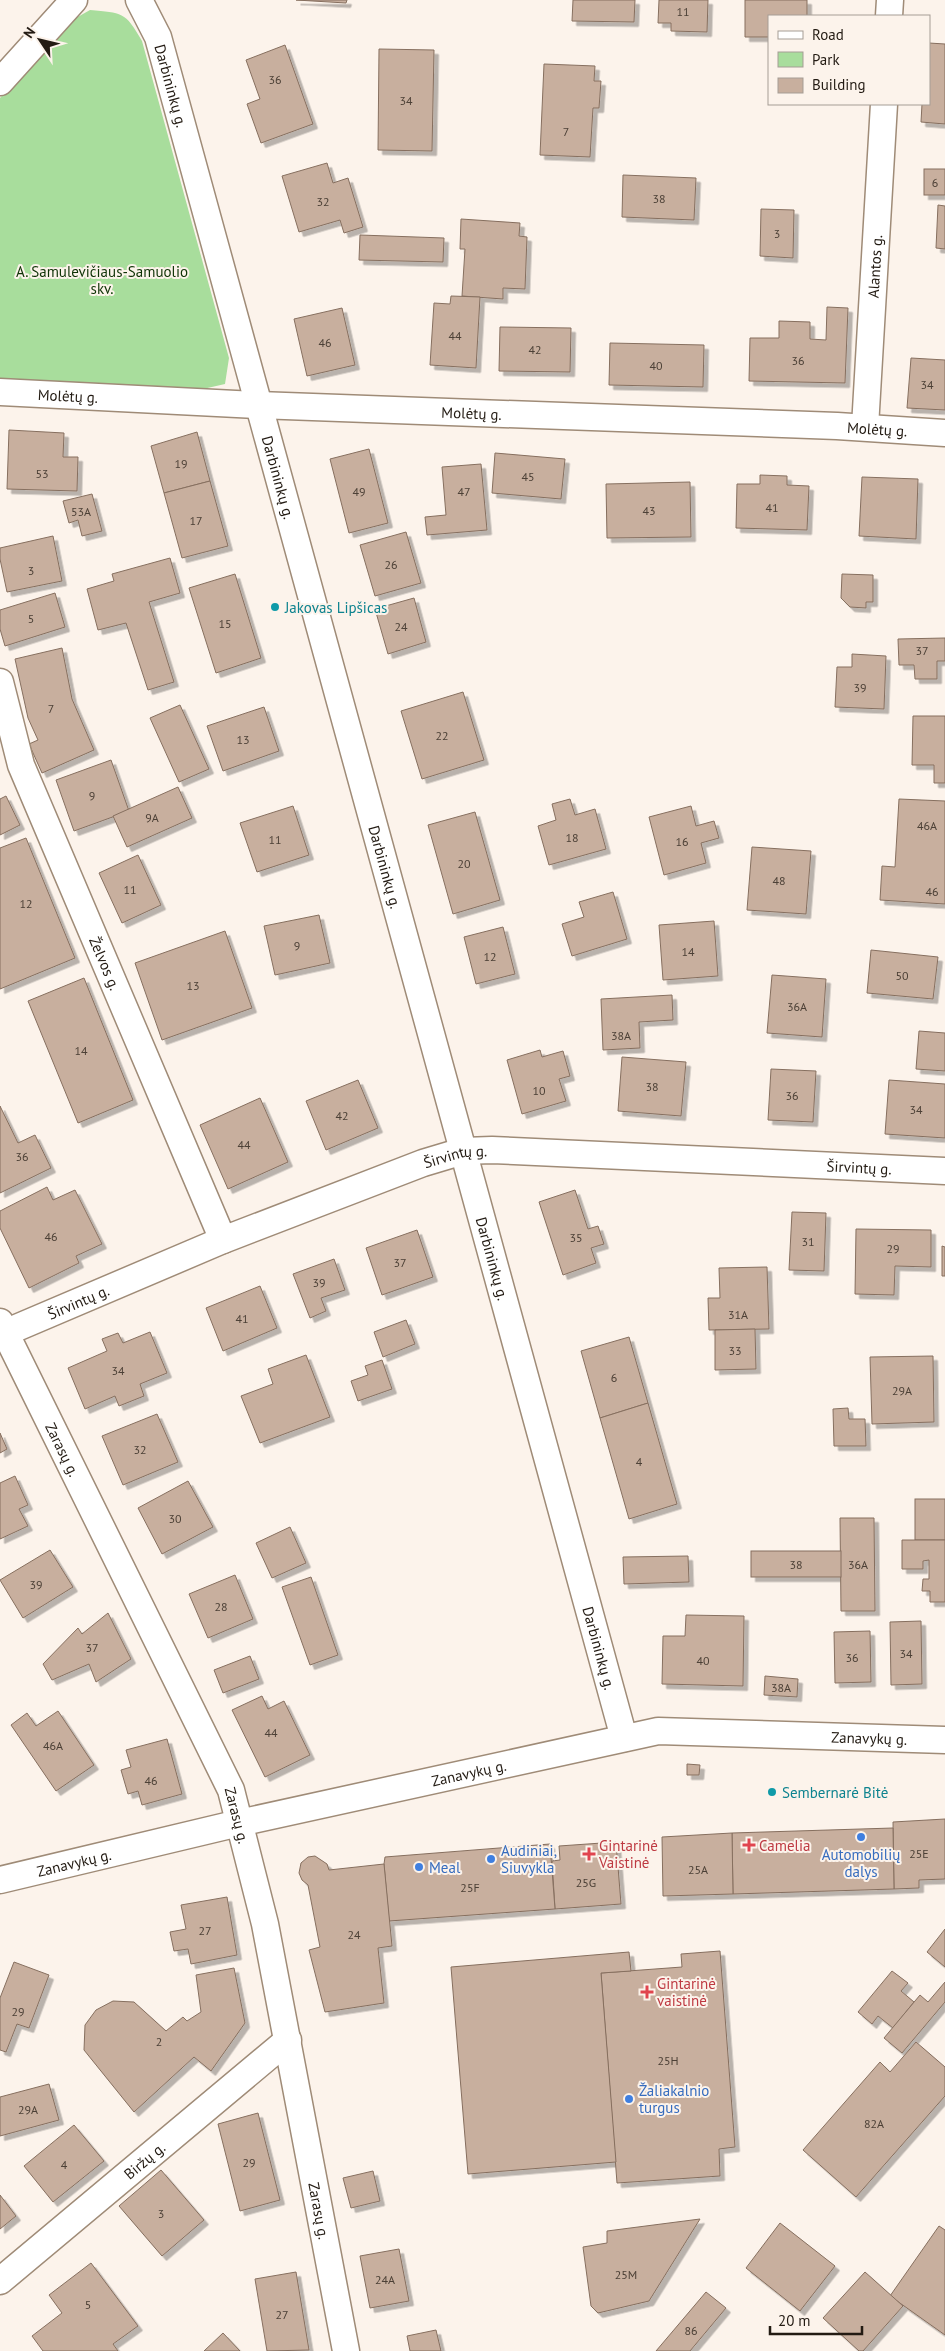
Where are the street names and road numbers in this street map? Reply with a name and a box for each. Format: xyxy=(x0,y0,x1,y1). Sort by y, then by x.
street label: Darbininkų g. xyxy=(151,42,192,129)
street label: Alantos g. xyxy=(863,234,886,298)
street label: Molėtų g. xyxy=(37,384,99,406)
street label: Molėtų g. xyxy=(441,402,502,423)
street label: Molėtų g. xyxy=(846,417,908,440)
street label: Darbininkų g. xyxy=(258,433,299,521)
street label: Darbininkų g. xyxy=(365,823,406,911)
street label: Želvos g. xyxy=(86,934,125,993)
street label: Širvintų g. xyxy=(421,1141,487,1172)
street label: Širvintų g. xyxy=(826,1156,892,1178)
street label: Darbininkų g. xyxy=(472,1215,513,1302)
street label: Širvintų g. xyxy=(45,1280,112,1323)
street label: Zarasų g. xyxy=(42,1419,84,1479)
street label: Darbininkų g. xyxy=(579,1604,620,1692)
street label: Zanavykų g. xyxy=(831,1727,907,1748)
street label: Zanavykų g. xyxy=(430,1755,508,1790)
street label: Zarasų g. xyxy=(221,1785,254,1846)
street label: Zanavykų g. xyxy=(35,1844,113,1880)
street label: Biržų g. xyxy=(120,2138,169,2183)
street label: Zarasų g. xyxy=(305,2181,334,2241)

